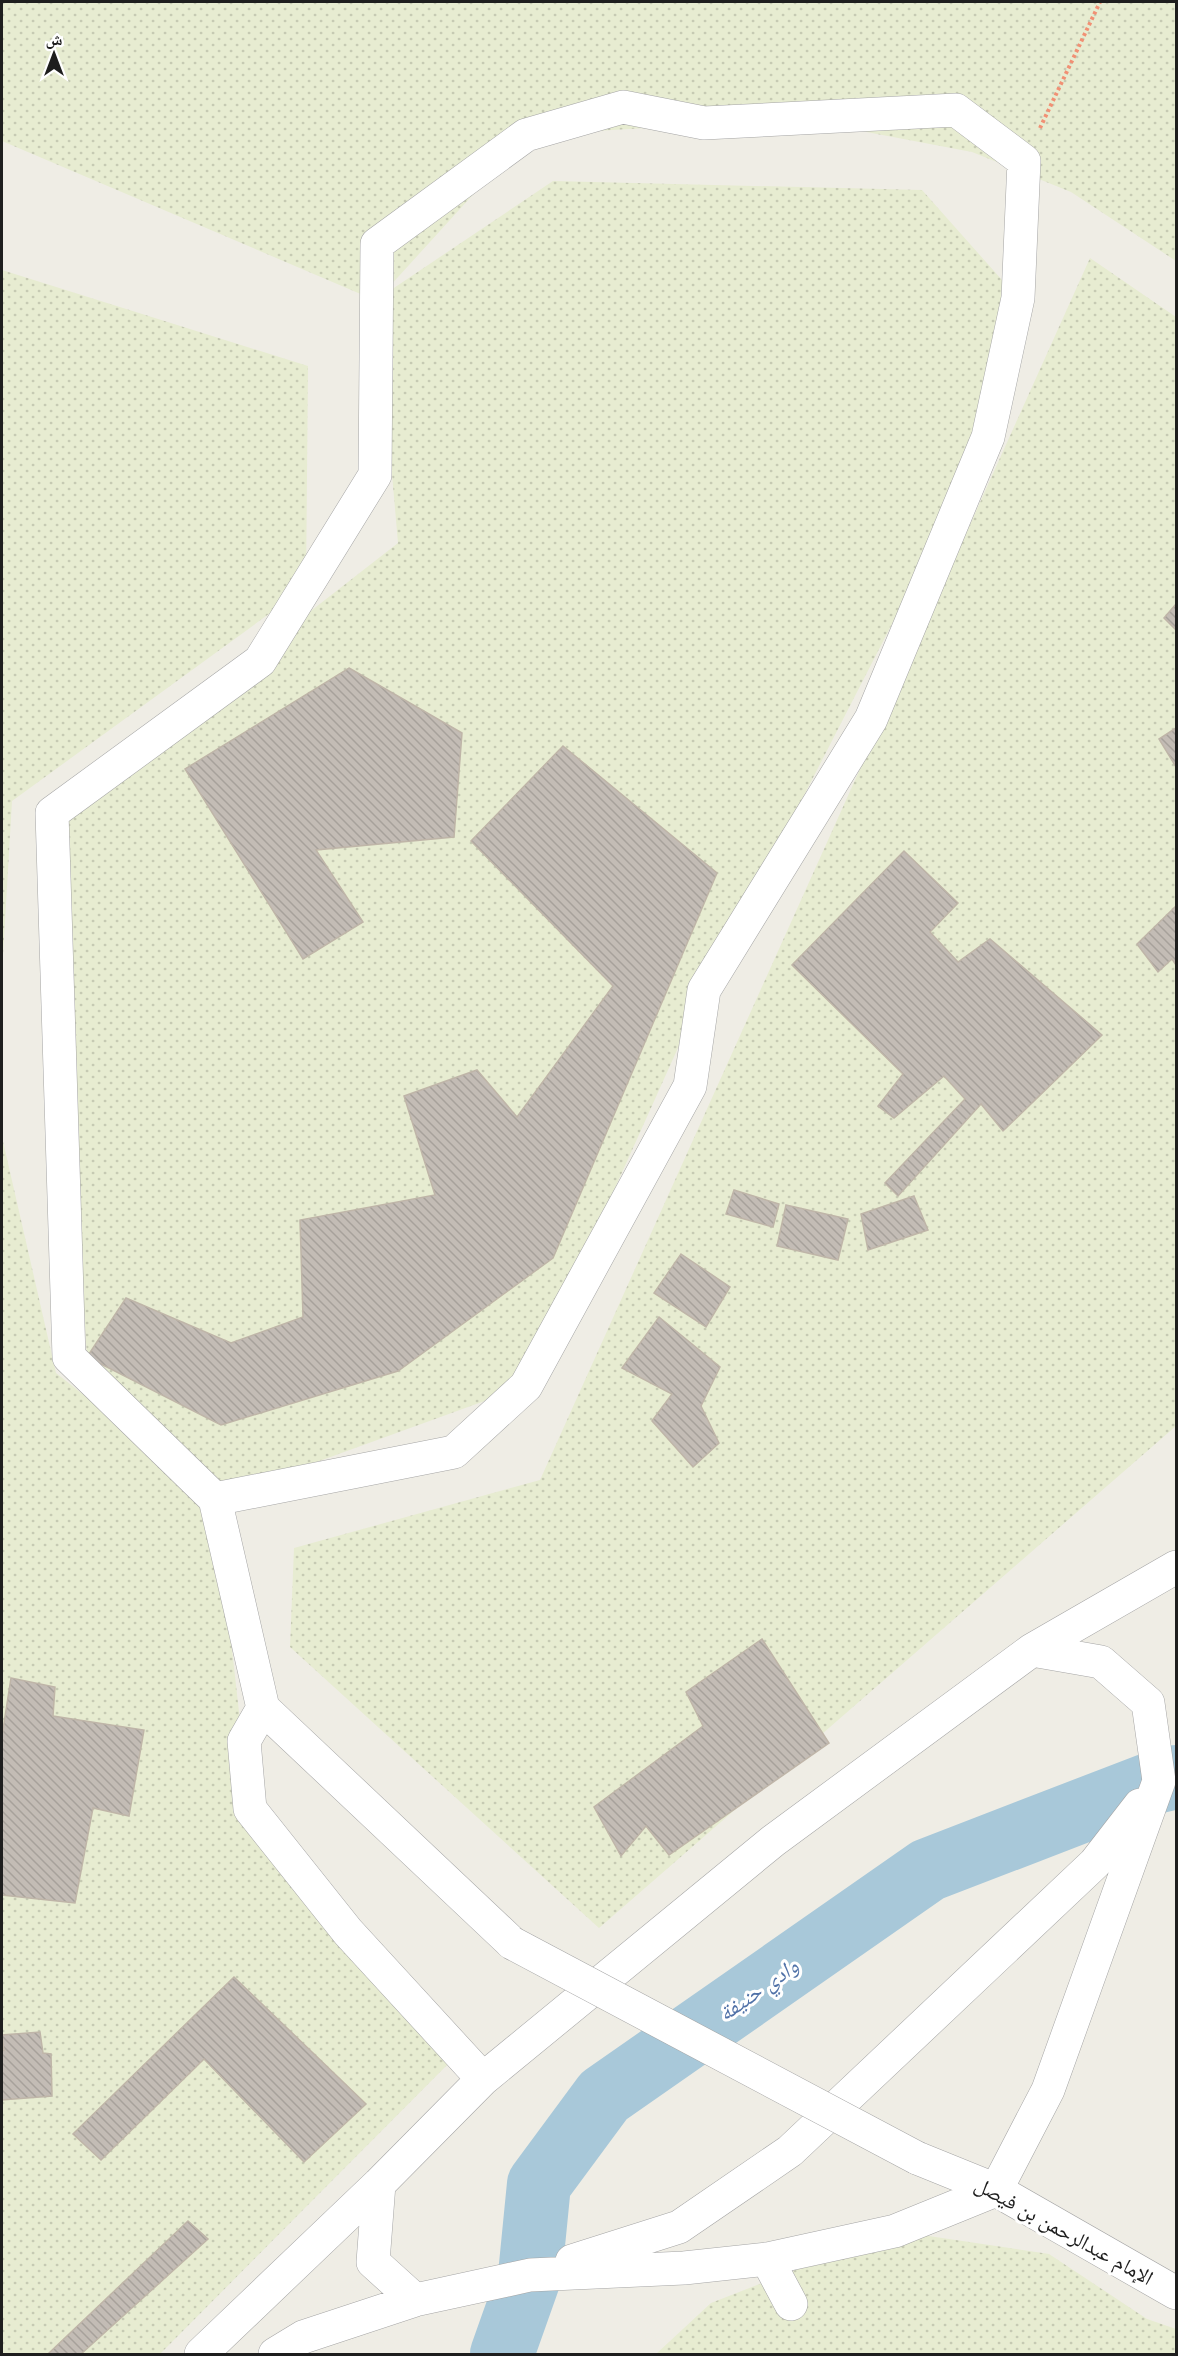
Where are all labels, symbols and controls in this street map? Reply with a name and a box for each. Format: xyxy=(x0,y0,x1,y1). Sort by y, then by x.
north arrow xyxy=(24,24,84,84)
text: ش xyxy=(46,28,63,51)
water label: وادي حنيفة xyxy=(712,1950,806,2030)
street label: الإمام عبدالرحمن بن فيصل xyxy=(970,2169,1159,2292)

